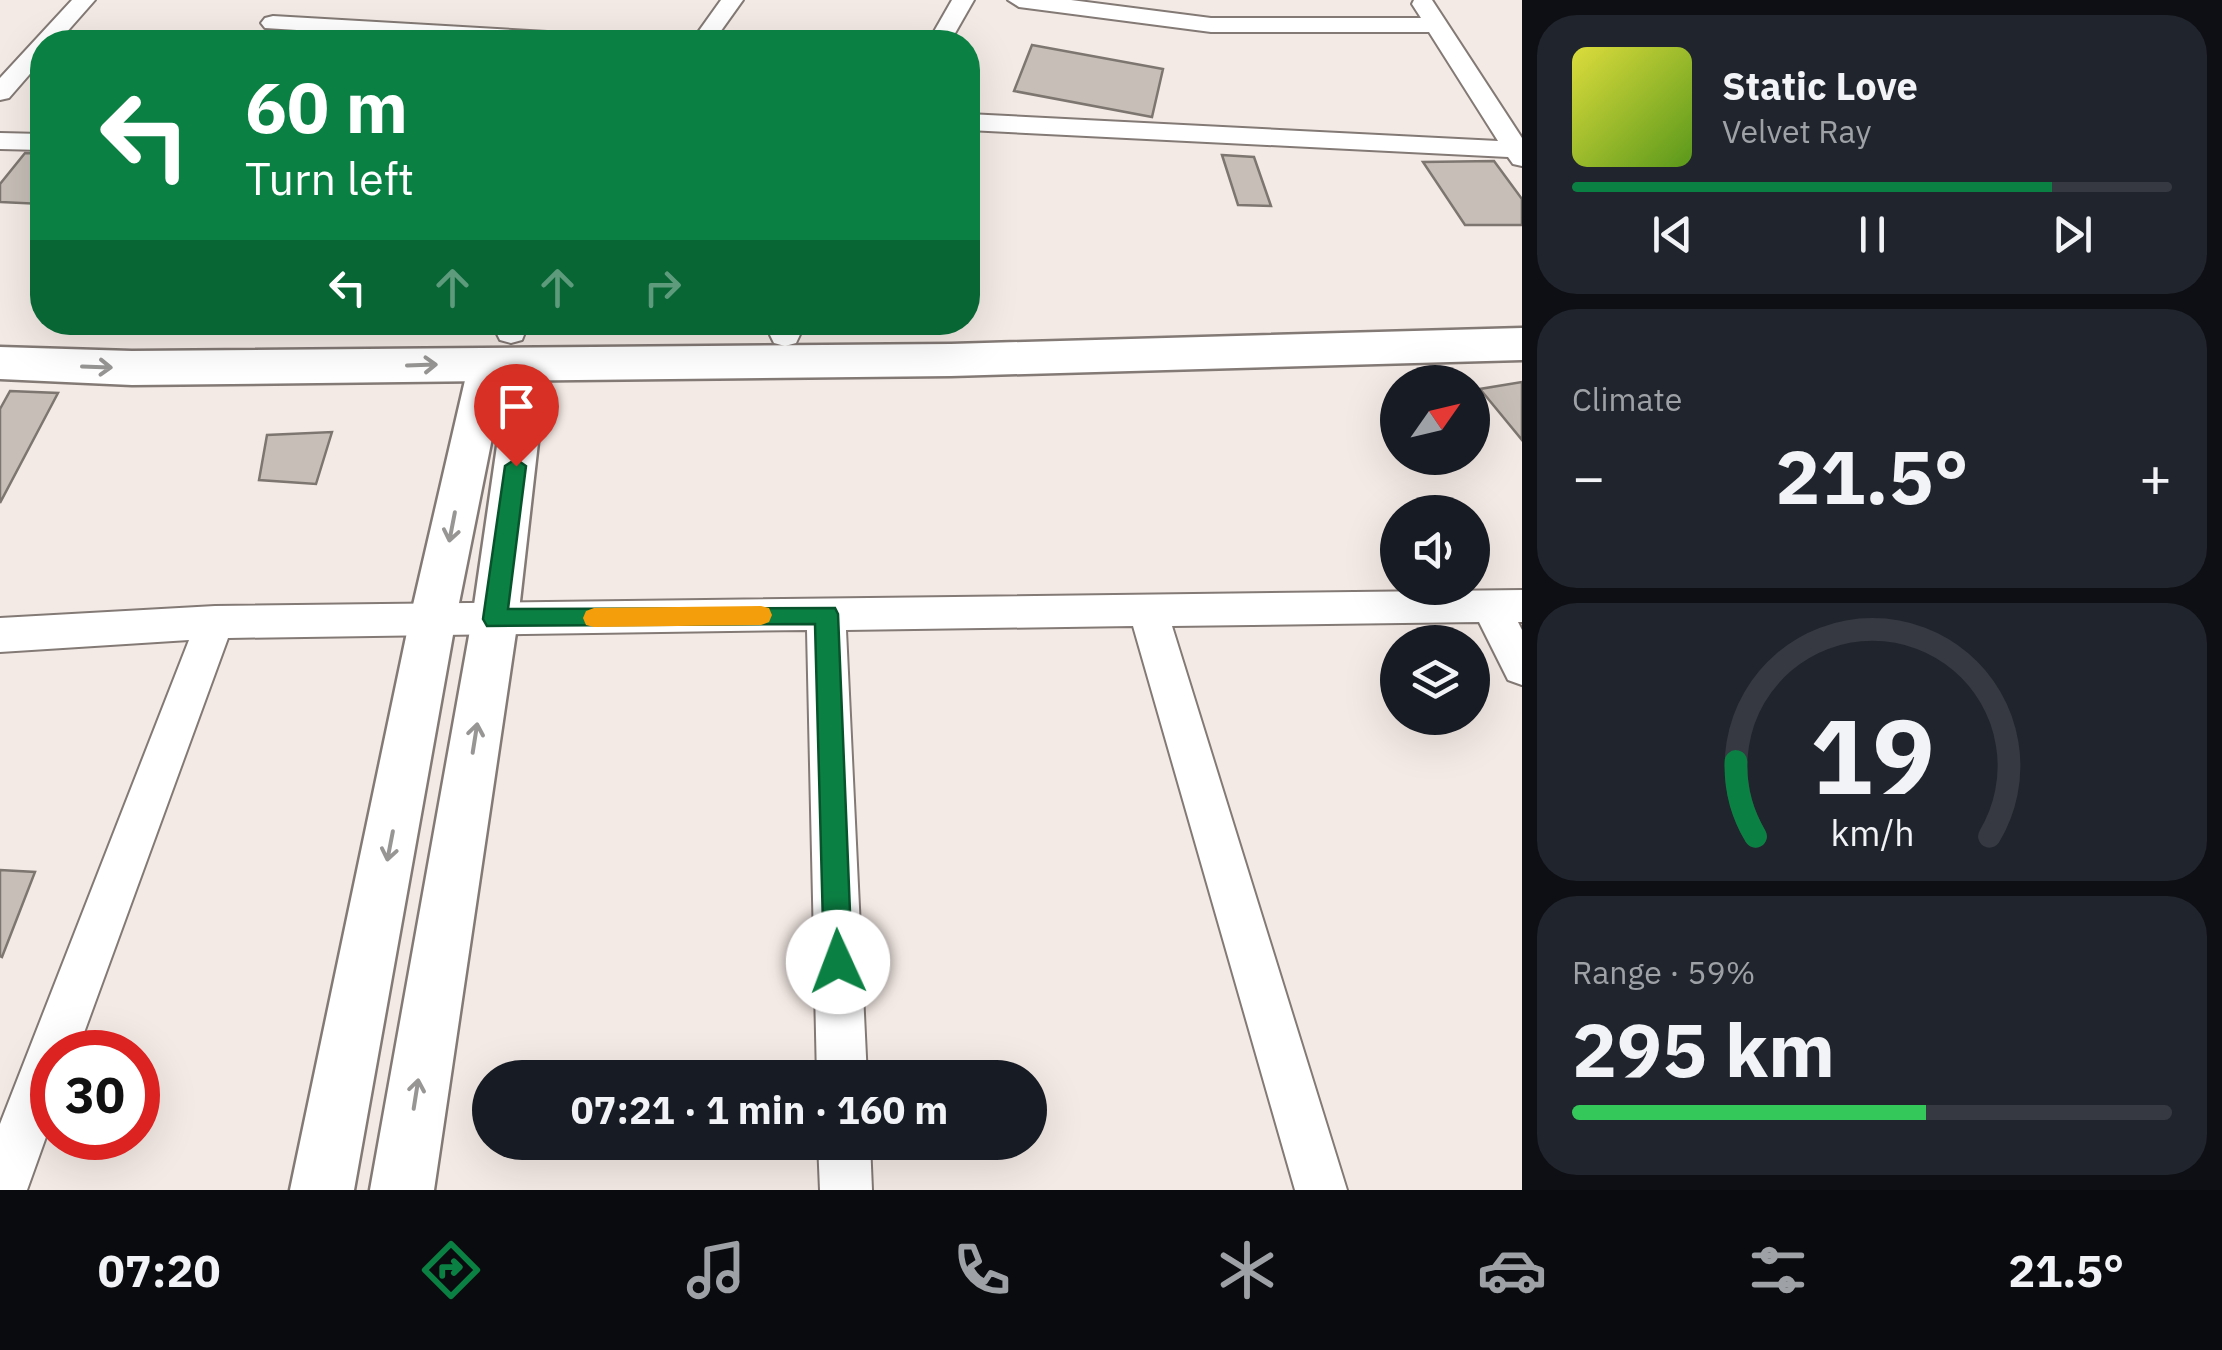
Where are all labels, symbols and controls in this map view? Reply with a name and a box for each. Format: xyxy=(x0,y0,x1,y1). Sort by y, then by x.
text: 60 m xyxy=(245,61,408,152)
text: Static Love xyxy=(1722,61,1918,110)
icon: left xyxy=(80,70,210,200)
text: Velvet Ray xyxy=(1722,110,1871,152)
text: Turn left xyxy=(245,149,414,207)
icon: previous xyxy=(1645,207,1700,262)
icon: pause xyxy=(1845,207,1900,262)
icon: next xyxy=(2045,207,2100,262)
icon: left xyxy=(320,260,375,315)
icon: ahead xyxy=(425,260,480,315)
icon: ahead xyxy=(530,260,585,315)
icon: right xyxy=(635,260,690,315)
one-way arrow xyxy=(406,356,438,375)
one-way arrow xyxy=(81,357,113,376)
pin xyxy=(474,364,559,467)
north arrow xyxy=(1380,365,1490,475)
map controls xyxy=(1380,365,1490,735)
text: Climate xyxy=(1572,378,1682,420)
icon: arrive xyxy=(489,379,544,434)
text: 21.5° xyxy=(1775,427,1969,525)
text: − xyxy=(1572,441,1605,512)
text: + xyxy=(2139,441,2172,512)
button: sound xyxy=(1380,495,1490,605)
one-way arrow xyxy=(442,510,461,542)
button: layers xyxy=(1380,625,1490,735)
text: 19 xyxy=(1810,687,1934,823)
one-way arrow xyxy=(466,723,485,755)
text: km/h xyxy=(1830,809,1914,856)
one-way arrow xyxy=(379,829,398,861)
position arrow xyxy=(786,910,890,1014)
text: Range · 59% xyxy=(1572,951,1755,993)
text: 295 km xyxy=(1572,1000,1835,1098)
speed limit sign: 30 xyxy=(30,1030,160,1160)
one-way arrow xyxy=(408,1078,426,1110)
text: 07:21 · 1 min · 160 m xyxy=(571,1085,948,1134)
icon: directions xyxy=(416,1235,486,1305)
icon: music xyxy=(681,1235,751,1305)
icon: phone xyxy=(947,1235,1017,1305)
icon: climate xyxy=(1212,1235,1282,1305)
icon: car xyxy=(1477,1235,1547,1305)
icon: filters xyxy=(1743,1235,1813,1305)
text: 07:20 xyxy=(98,1241,221,1299)
text: 21.5° xyxy=(2008,1241,2124,1299)

